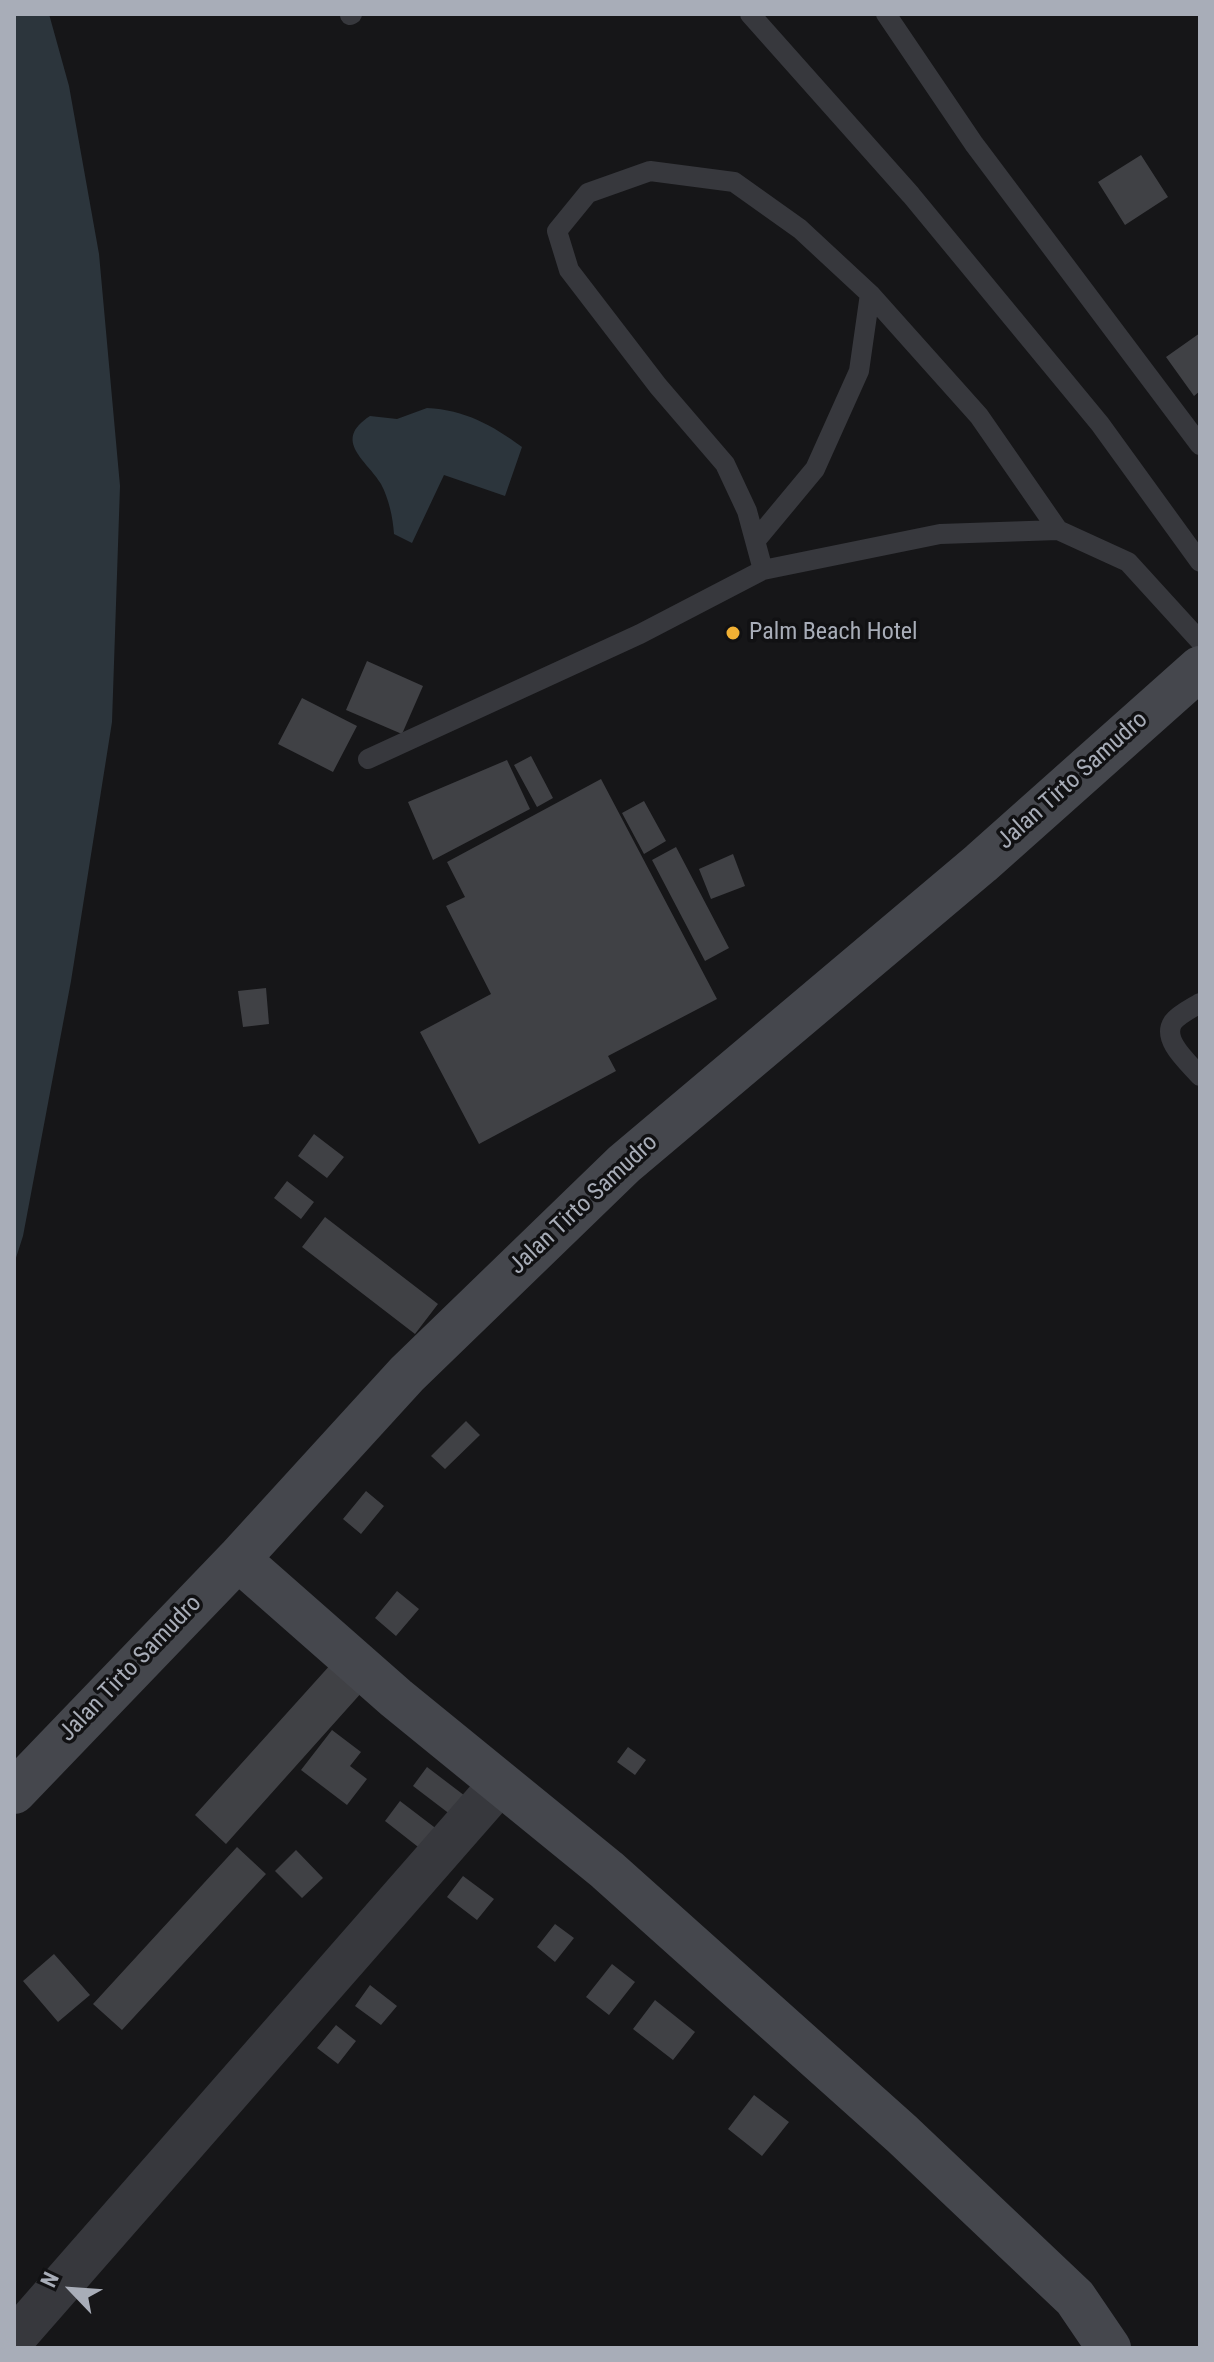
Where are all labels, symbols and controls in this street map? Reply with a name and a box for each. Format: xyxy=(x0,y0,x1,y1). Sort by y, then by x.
place label: Palm Beach Hotel xyxy=(749,619,918,647)
marker: Palm Beach Hotel xyxy=(724,624,742,642)
street label: Jalan Tirto Samudro xyxy=(992,706,1154,856)
street label: Jalan Tirto Samudro xyxy=(504,1129,664,1281)
street label: Jalan Tirto Samudro xyxy=(54,1590,208,1748)
north arrow xyxy=(32,2250,112,2330)
text: N xyxy=(36,2268,64,2291)

